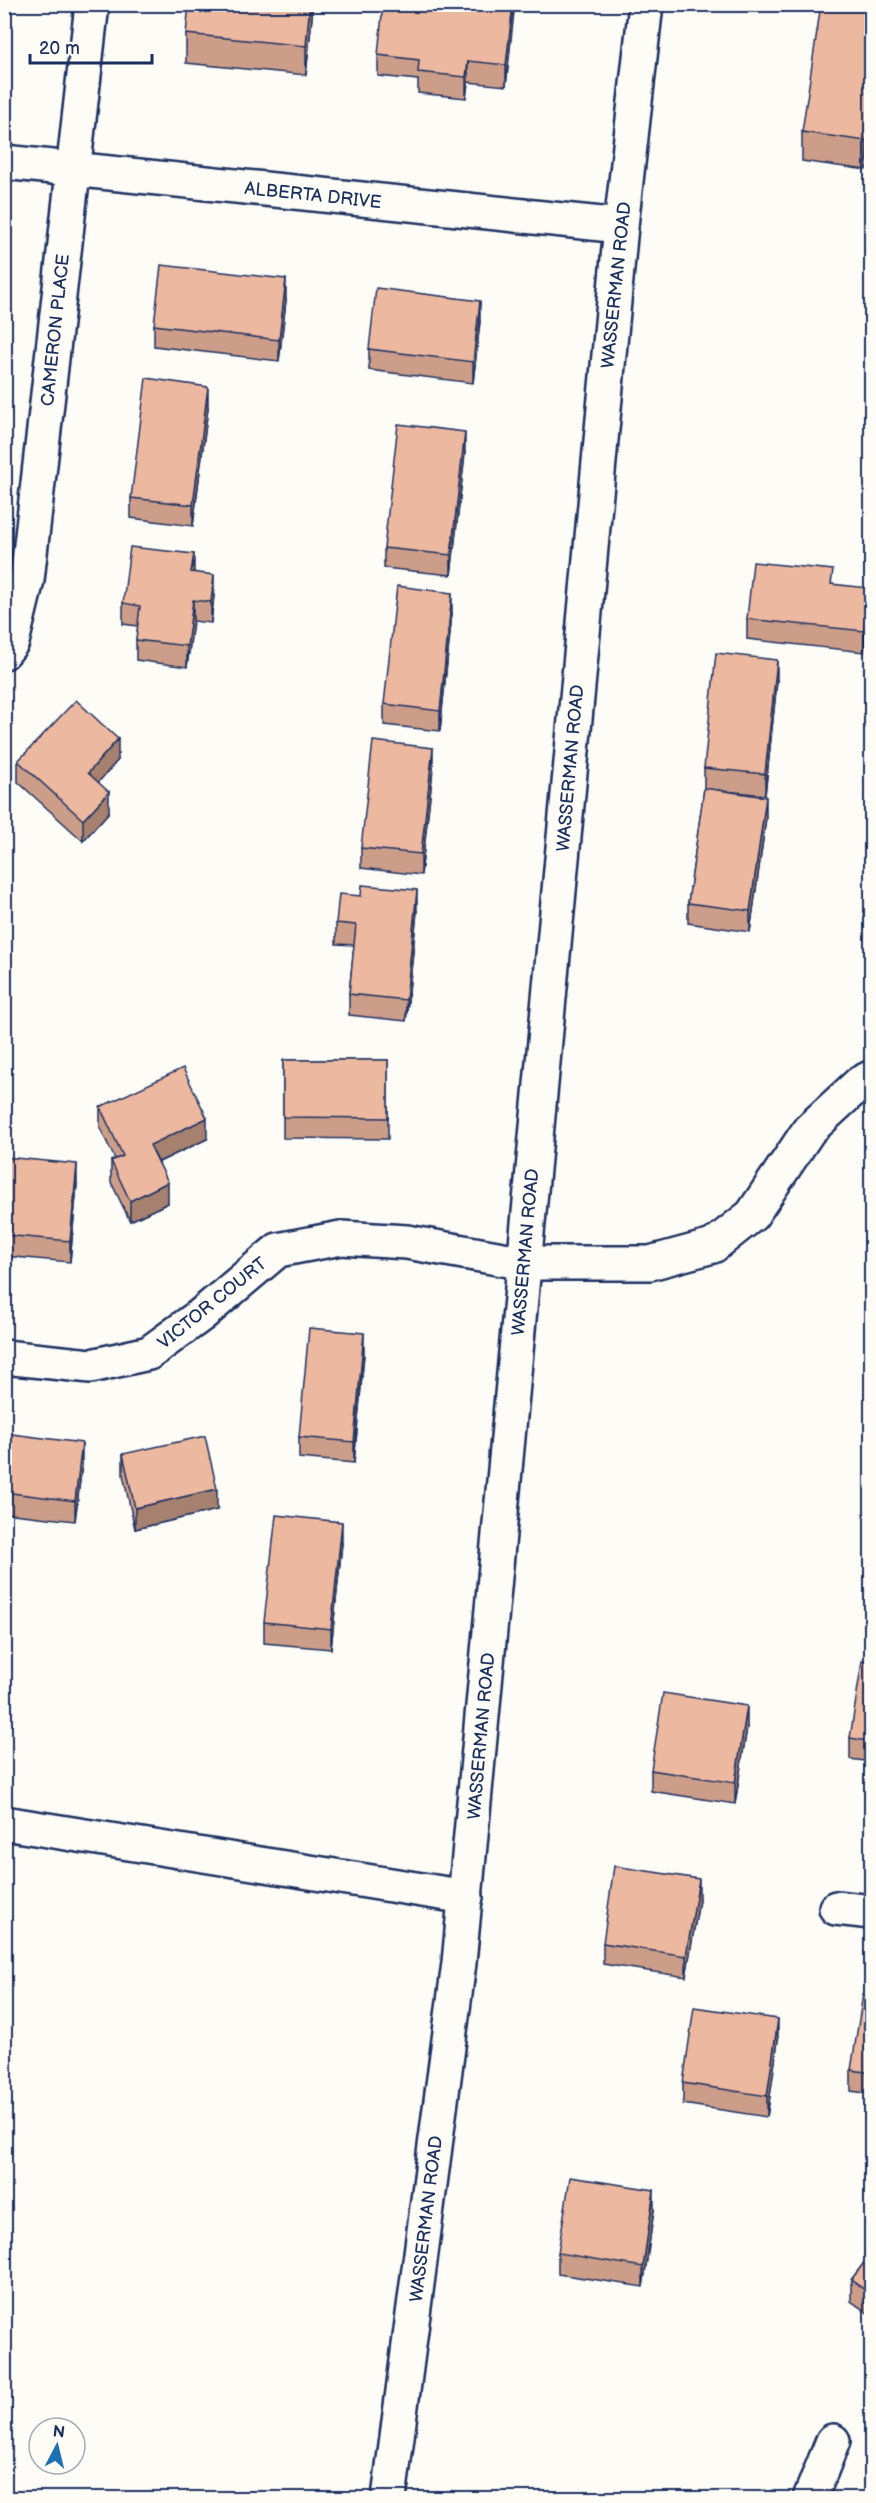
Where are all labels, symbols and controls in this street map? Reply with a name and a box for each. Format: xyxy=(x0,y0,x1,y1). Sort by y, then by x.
scale bar xyxy=(30,27,152,65)
text: 20 m xyxy=(39,38,80,59)
street label: ALBERTA DRIVE xyxy=(243,178,383,213)
street label: WASSERMAN ROAD xyxy=(597,201,636,369)
street label: CAMERON PLACE xyxy=(37,253,74,407)
street label: WASSERMAN ROAD xyxy=(553,684,588,852)
street label: WASSERMAN ROAD xyxy=(508,1168,543,1336)
street label: VICTOR COURT xyxy=(154,1253,271,1354)
street label: WASSERMAN ROAD xyxy=(464,1652,499,1820)
street label: WASSERMAN ROAD xyxy=(406,2135,447,2303)
north arrow xyxy=(27,2416,87,2476)
text: N xyxy=(52,2422,66,2443)

